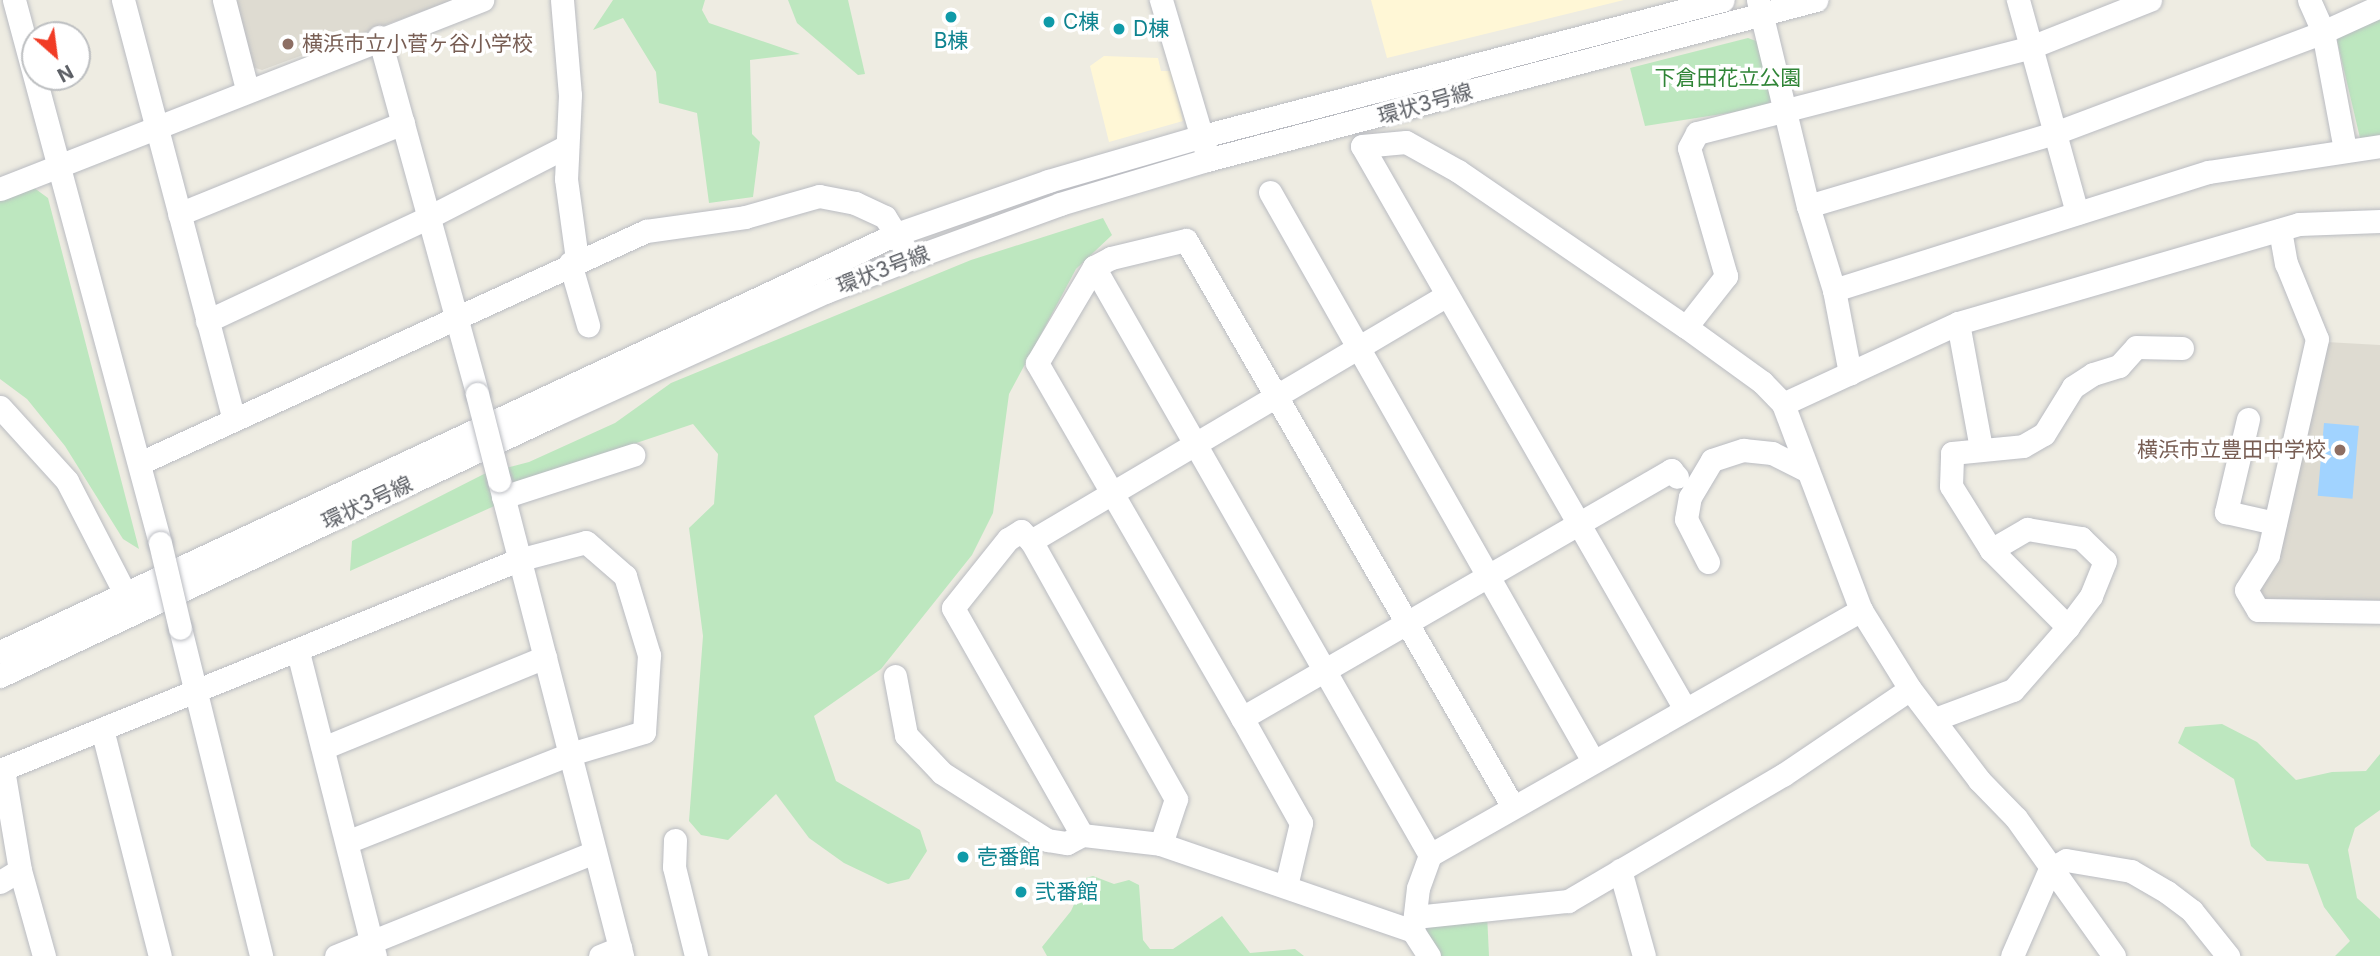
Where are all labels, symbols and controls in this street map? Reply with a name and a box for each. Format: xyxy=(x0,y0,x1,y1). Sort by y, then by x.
marker: B棟 xyxy=(943,9,959,25)
place label: C棟 xyxy=(1063,9,1099,35)
marker: C棟 xyxy=(1041,14,1057,30)
place label: D棟 xyxy=(1133,16,1169,42)
north arrow xyxy=(21,21,91,91)
marker: D棟 xyxy=(1111,21,1127,37)
place label: B棟 xyxy=(934,28,968,54)
place label: 横浜市立小菅ヶ谷小学校 xyxy=(302,31,533,57)
marker: 横浜市立小菅ヶ谷小学校 xyxy=(280,36,296,52)
text: N xyxy=(53,60,77,87)
park label: 下倉田花立公園 xyxy=(1655,65,1801,91)
street label: 環状3号線 xyxy=(1375,79,1475,129)
street label: 環状3号線 xyxy=(833,241,933,299)
place label: 横浜市立豊田中学校 xyxy=(2137,437,2326,463)
marker: 横浜市立豊田中学校 xyxy=(2332,442,2348,458)
street label: 環状3号線 xyxy=(318,471,416,535)
place label: 壱番館 xyxy=(977,844,1040,870)
marker: 壱番館 xyxy=(955,849,971,865)
place label: 弐番館 xyxy=(1035,879,1098,905)
marker: 弐番館 xyxy=(1013,884,1029,900)

